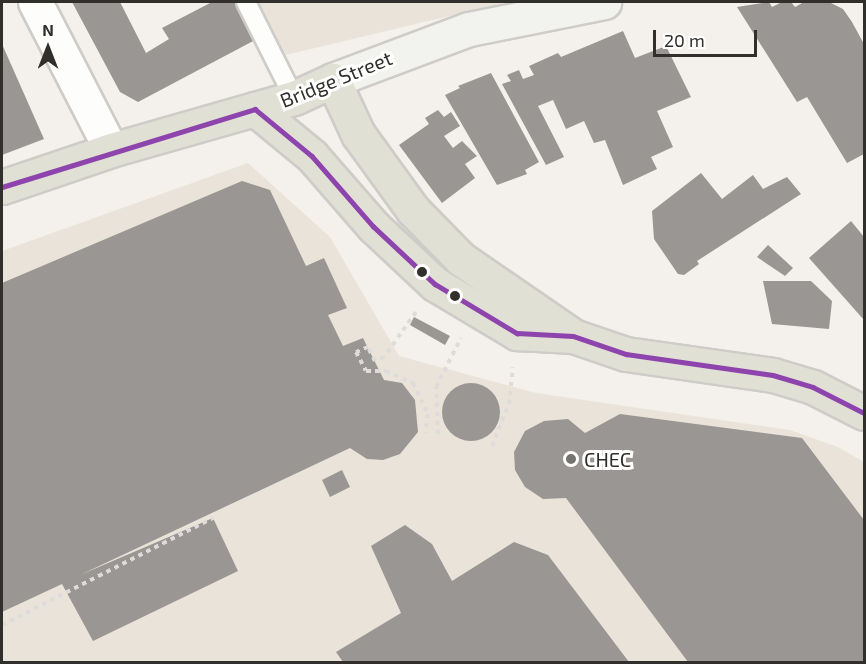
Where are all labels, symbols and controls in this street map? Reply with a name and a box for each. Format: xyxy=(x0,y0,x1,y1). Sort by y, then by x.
north arrow xyxy=(18,18,78,78)
scale bar xyxy=(656,18,760,56)
text: N xyxy=(42,20,54,39)
text: 20 m xyxy=(664,29,705,51)
street label: Bridge Street xyxy=(276,46,396,112)
unlabelled marker xyxy=(416,266,428,278)
unlabelled marker xyxy=(449,290,461,302)
place label: CHEC xyxy=(584,447,631,471)
marker: CHEC xyxy=(562,450,580,468)

